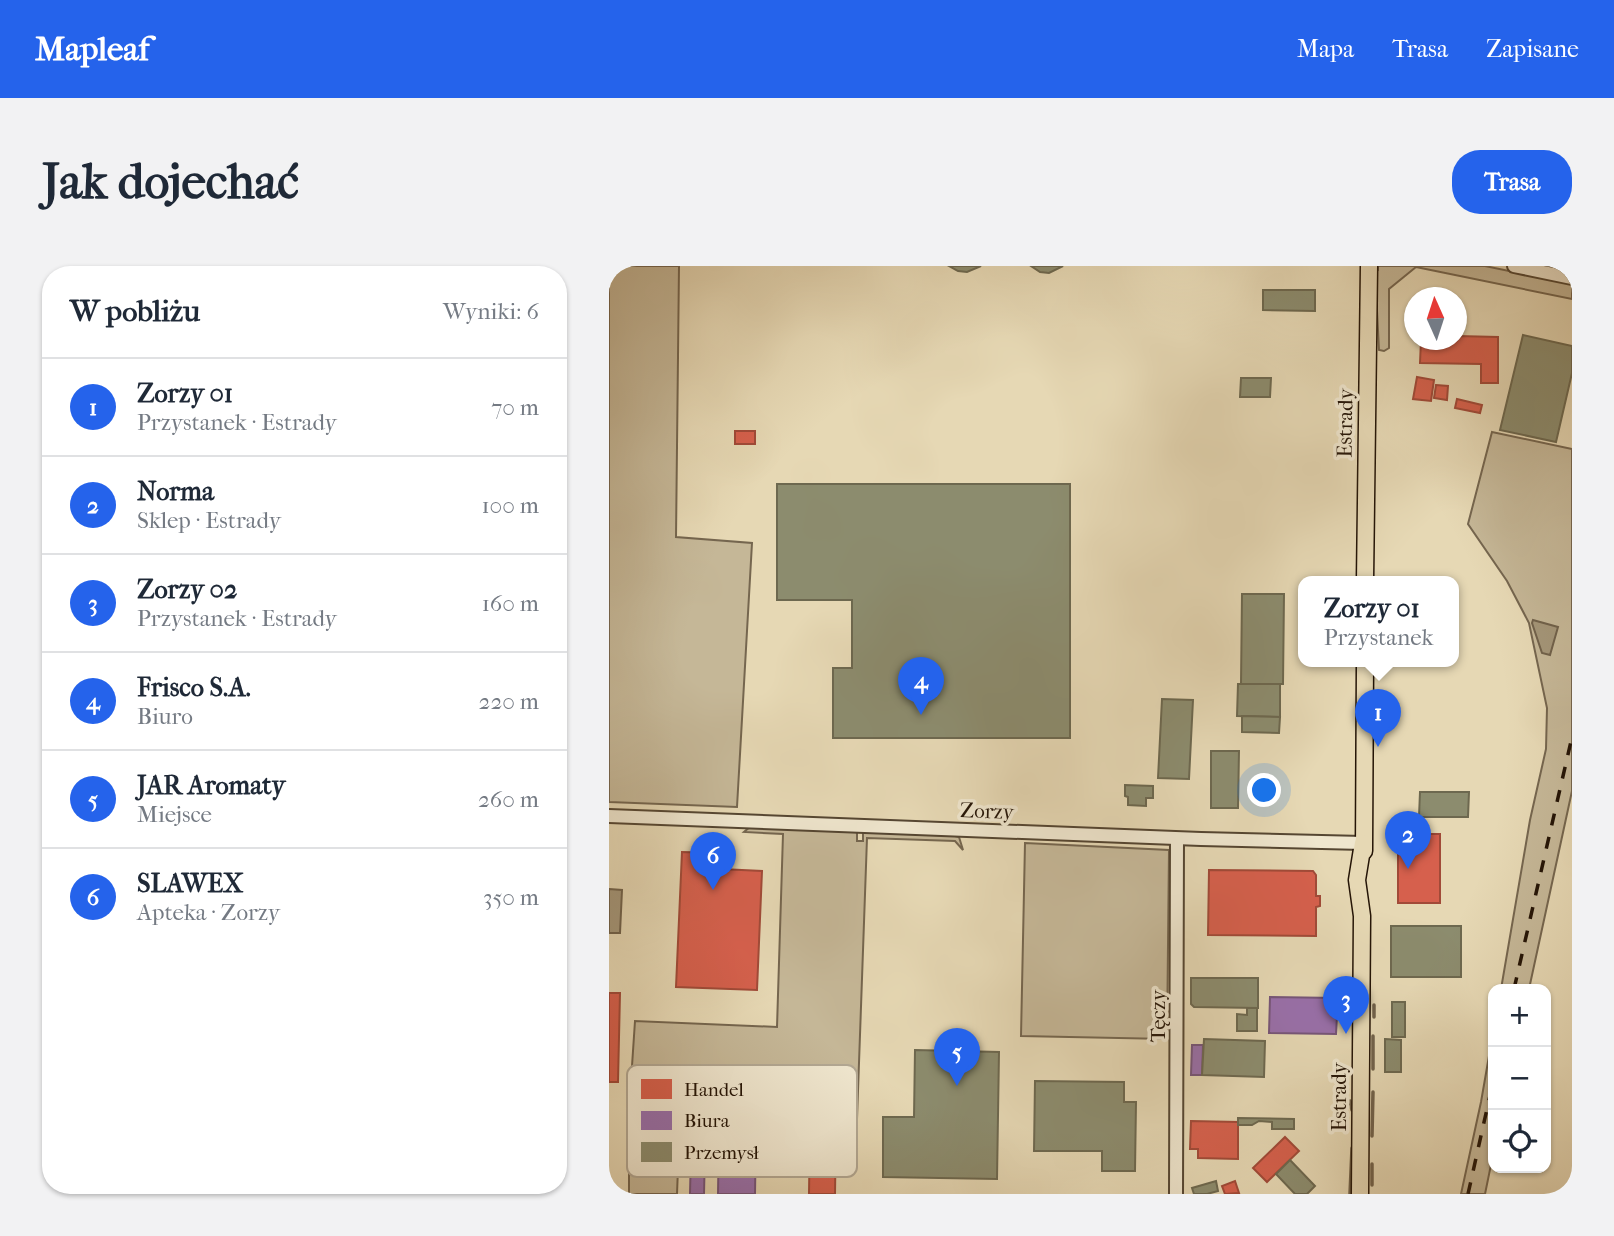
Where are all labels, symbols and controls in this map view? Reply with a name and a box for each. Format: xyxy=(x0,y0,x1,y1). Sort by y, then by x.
text: Mapleaf xyxy=(35,30,149,69)
text: Mapa xyxy=(1297,35,1354,63)
text: Trasa xyxy=(1392,35,1448,63)
text: Zapisane xyxy=(1486,35,1579,63)
button: Trasa xyxy=(1452,150,1572,214)
text: Jak dojechać xyxy=(42,153,299,211)
north arrow xyxy=(1404,287,1467,350)
text: W pobliżu xyxy=(70,294,200,329)
text: Wyniki: 6 xyxy=(443,298,539,325)
text: Zorzy 01 xyxy=(137,378,233,409)
street label: Estrady xyxy=(1332,387,1358,458)
text: 1 xyxy=(89,394,97,421)
text: 70 m xyxy=(491,394,539,421)
text: Przystanek · Estrady xyxy=(137,409,337,436)
text: Norma xyxy=(137,476,214,507)
text: 2 xyxy=(87,492,99,519)
text: 100 m xyxy=(481,492,539,519)
text: Sklep · Estrady xyxy=(137,507,281,534)
text: Zorzy 02 xyxy=(137,574,237,605)
popup xyxy=(1298,576,1459,667)
text: 3 xyxy=(88,590,98,617)
text: 160 m xyxy=(482,590,539,617)
text: Zorzy 01 xyxy=(1324,593,1420,624)
text: Przystanek · Estrady xyxy=(137,605,337,632)
text: Przystanek xyxy=(1324,624,1433,651)
pin: 4 xyxy=(898,657,944,715)
text: Frisco S.A. xyxy=(137,672,251,703)
text: 4 xyxy=(86,688,100,715)
text: 220 m xyxy=(479,688,539,715)
pin: 1 xyxy=(1355,689,1401,747)
text: Biuro xyxy=(137,703,193,730)
text: JAR Aromaty xyxy=(137,770,285,801)
your location xyxy=(1247,773,1281,807)
text: 5 xyxy=(88,786,98,813)
text: 260 m xyxy=(478,786,539,813)
street label: Zorzy xyxy=(960,798,1015,824)
text: Miejsce xyxy=(137,801,212,828)
pin: 2 xyxy=(1385,811,1431,869)
pin: 6 xyxy=(690,832,736,890)
text: SLAWEX xyxy=(137,868,243,899)
text: 6 xyxy=(87,884,99,911)
text: 350 m xyxy=(483,884,539,911)
text: Apteka · Zorzy xyxy=(137,899,280,926)
pin: 3 xyxy=(1323,976,1369,1034)
map controls xyxy=(1488,984,1551,1173)
button: + xyxy=(1488,984,1551,1047)
street label: Tęczy xyxy=(1146,989,1170,1042)
pin: 5 xyxy=(934,1028,980,1086)
button: − xyxy=(1488,1047,1551,1110)
street label: Estrady xyxy=(1327,1062,1351,1132)
legend xyxy=(627,1065,857,1177)
text: Handel xyxy=(684,1079,744,1101)
text: Biura xyxy=(684,1110,730,1132)
button: locate xyxy=(1488,1110,1551,1173)
text: Przemysł xyxy=(684,1142,760,1164)

